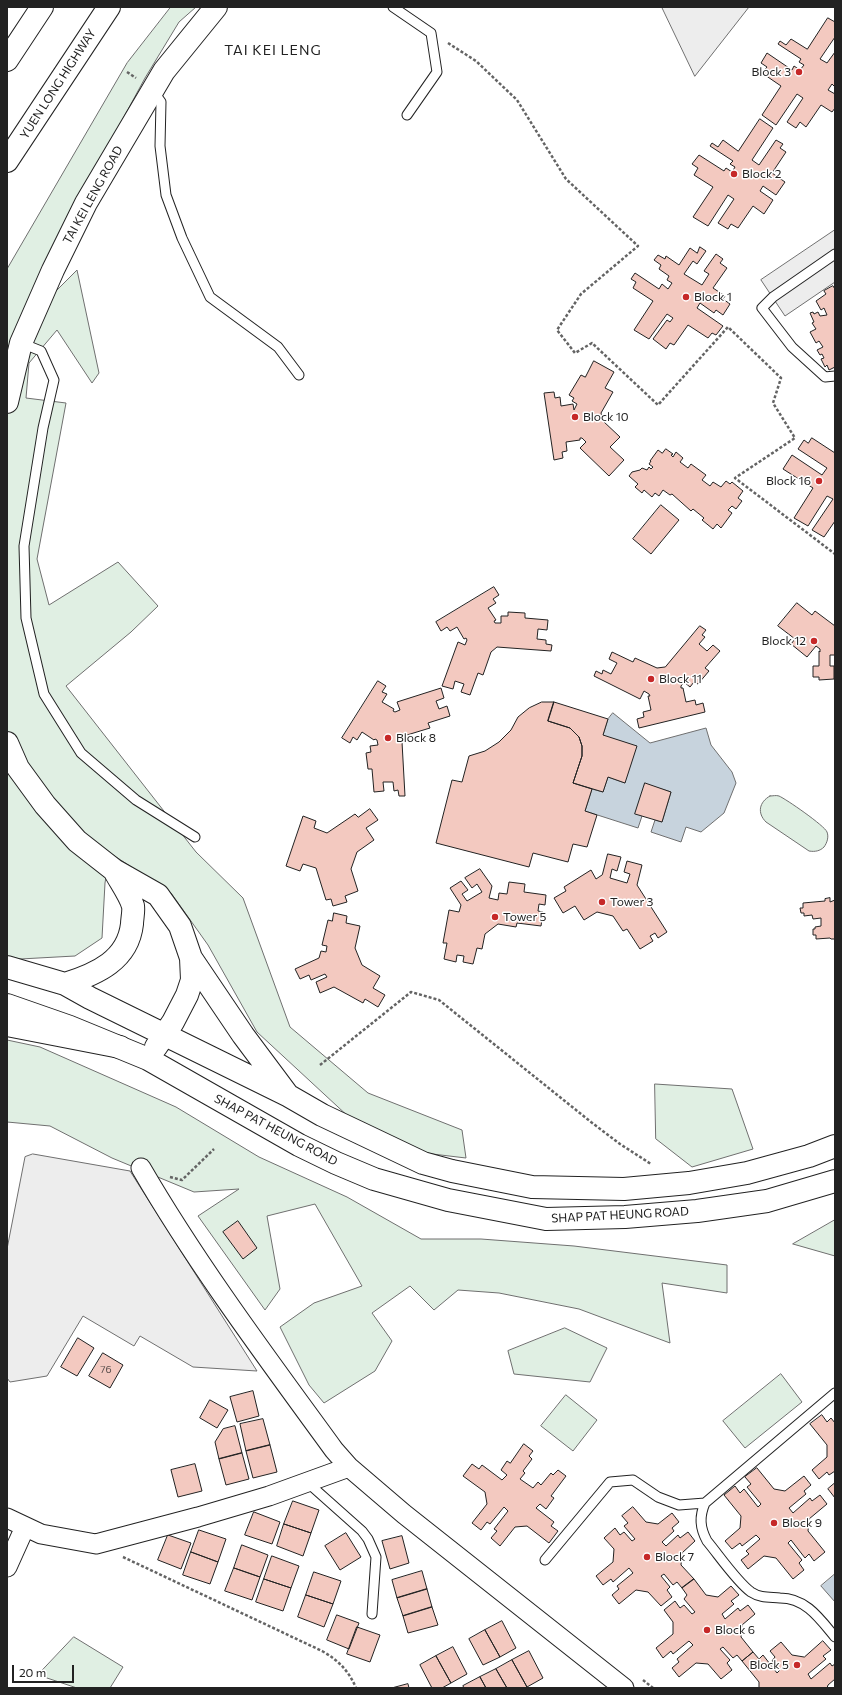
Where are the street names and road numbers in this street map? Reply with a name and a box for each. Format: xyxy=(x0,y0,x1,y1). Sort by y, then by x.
street label: YUEN LONG HIGHWAY xyxy=(17,26,99,142)
street label: TAI KEI LENG ROAD xyxy=(60,143,126,247)
street label: SHAP PAT HEUNG ROAD xyxy=(212,1091,340,1169)
street label: SHAP PAT HEUNG ROAD xyxy=(551,1204,689,1226)

